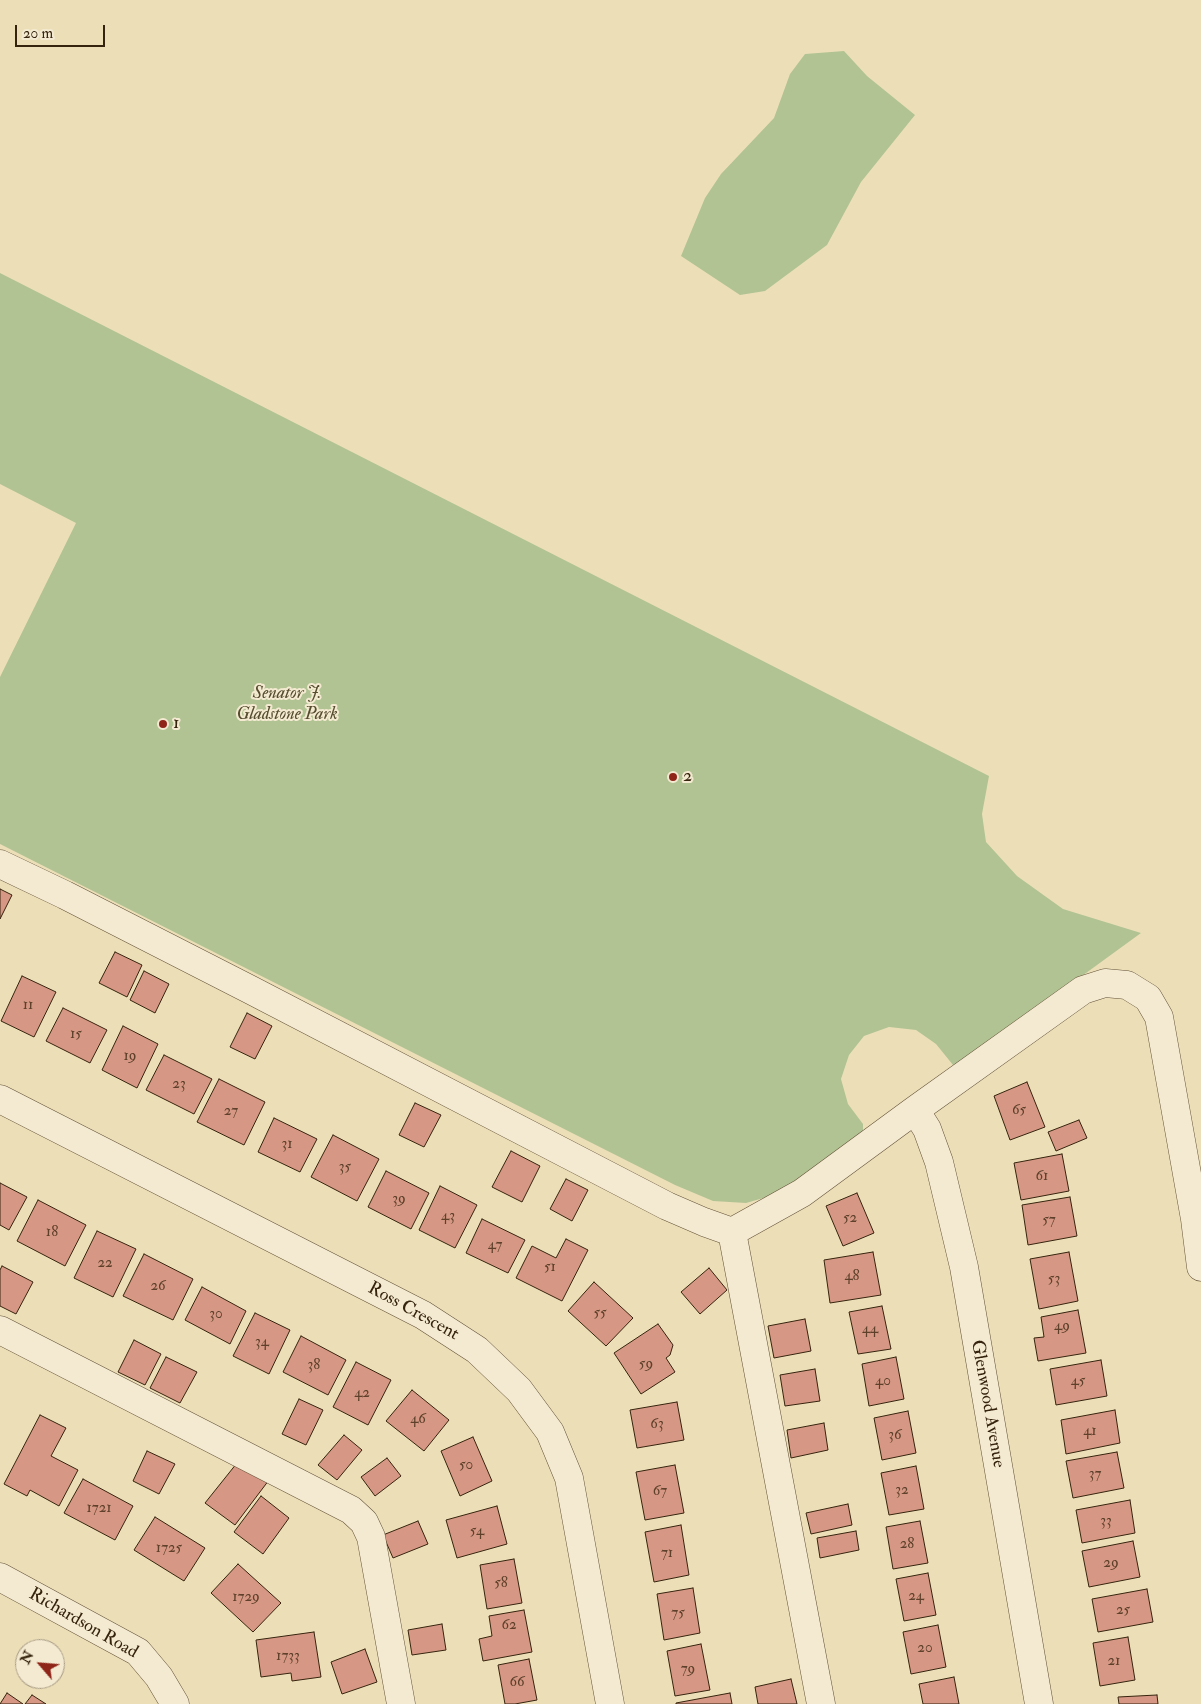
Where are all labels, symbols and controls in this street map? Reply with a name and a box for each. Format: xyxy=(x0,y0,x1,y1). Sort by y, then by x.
scale bar xyxy=(18,15,108,47)
text: 20 m xyxy=(23,24,53,43)
park label: Senator J. Gladstone Park xyxy=(236,683,338,726)
place label: 1 xyxy=(173,713,179,735)
marker: 1 xyxy=(157,718,169,730)
place label: 2 xyxy=(683,766,692,788)
marker: 2 xyxy=(667,771,679,783)
house number: 11 xyxy=(23,997,33,1015)
house number: 15 xyxy=(70,1026,82,1044)
house number: 19 xyxy=(124,1048,136,1066)
house number: 23 xyxy=(172,1076,186,1094)
house number: 65 xyxy=(1012,1102,1026,1120)
house number: 27 xyxy=(224,1103,238,1121)
house number: 31 xyxy=(281,1136,293,1154)
house number: 35 xyxy=(339,1159,351,1177)
house number: 61 xyxy=(1036,1168,1048,1186)
house number: 39 xyxy=(392,1191,406,1209)
house number: 43 xyxy=(441,1208,455,1226)
house number: 52 xyxy=(843,1210,857,1228)
house number: 57 xyxy=(1042,1212,1056,1230)
house number: 18 xyxy=(46,1224,58,1242)
house number: 47 xyxy=(488,1237,502,1255)
house number: 22 xyxy=(97,1255,113,1273)
house number: 51 xyxy=(544,1259,556,1277)
house number: 48 xyxy=(844,1268,860,1286)
house number: 53 xyxy=(1048,1271,1060,1289)
house number: 26 xyxy=(150,1278,166,1296)
street label: Ross Crescent xyxy=(364,1278,462,1346)
house number: 55 xyxy=(593,1305,607,1323)
house number: 30 xyxy=(209,1306,223,1324)
house number: 49 xyxy=(1054,1318,1070,1336)
house number: 44 xyxy=(862,1321,878,1339)
house number: 34 xyxy=(255,1334,269,1352)
street label: Glenwood Avenue xyxy=(965,1338,1009,1470)
house number: 59 xyxy=(639,1356,653,1374)
house number: 38 xyxy=(308,1357,320,1375)
house number: 40 xyxy=(875,1373,891,1391)
house number: 45 xyxy=(1071,1373,1085,1391)
house number: 42 xyxy=(354,1385,370,1403)
house number: 46 xyxy=(410,1411,426,1429)
house number: 63 xyxy=(650,1416,664,1434)
house number: 41 xyxy=(1083,1423,1097,1441)
house number: 36 xyxy=(888,1427,902,1445)
house number: 50 xyxy=(459,1457,473,1475)
house number: 37 xyxy=(1089,1466,1101,1484)
house number: 32 xyxy=(895,1482,909,1500)
house number: 67 xyxy=(653,1483,667,1501)
house number: 1721 xyxy=(86,1500,112,1518)
house number: 33 xyxy=(1100,1513,1112,1531)
house number: 54 xyxy=(470,1523,484,1541)
house number: 28 xyxy=(900,1536,914,1554)
house number: 1725 xyxy=(156,1540,182,1558)
house number: 71 xyxy=(661,1545,673,1563)
house number: 29 xyxy=(1103,1555,1119,1573)
house number: 58 xyxy=(494,1575,508,1593)
street label: Richardson Road xyxy=(24,1584,142,1664)
house number: 24 xyxy=(908,1588,924,1606)
house number: 1729 xyxy=(232,1589,260,1607)
house number: 25 xyxy=(1116,1602,1130,1620)
house number: 75 xyxy=(671,1605,685,1623)
house number: 62 xyxy=(501,1617,517,1635)
north arrow xyxy=(15,1639,65,1689)
house number: 20 xyxy=(917,1640,933,1658)
text: N xyxy=(17,1648,37,1667)
house number: 1733 xyxy=(276,1648,300,1666)
house number: 21 xyxy=(1108,1653,1120,1671)
house number: 79 xyxy=(681,1661,695,1679)
house number: 66 xyxy=(509,1674,525,1692)

